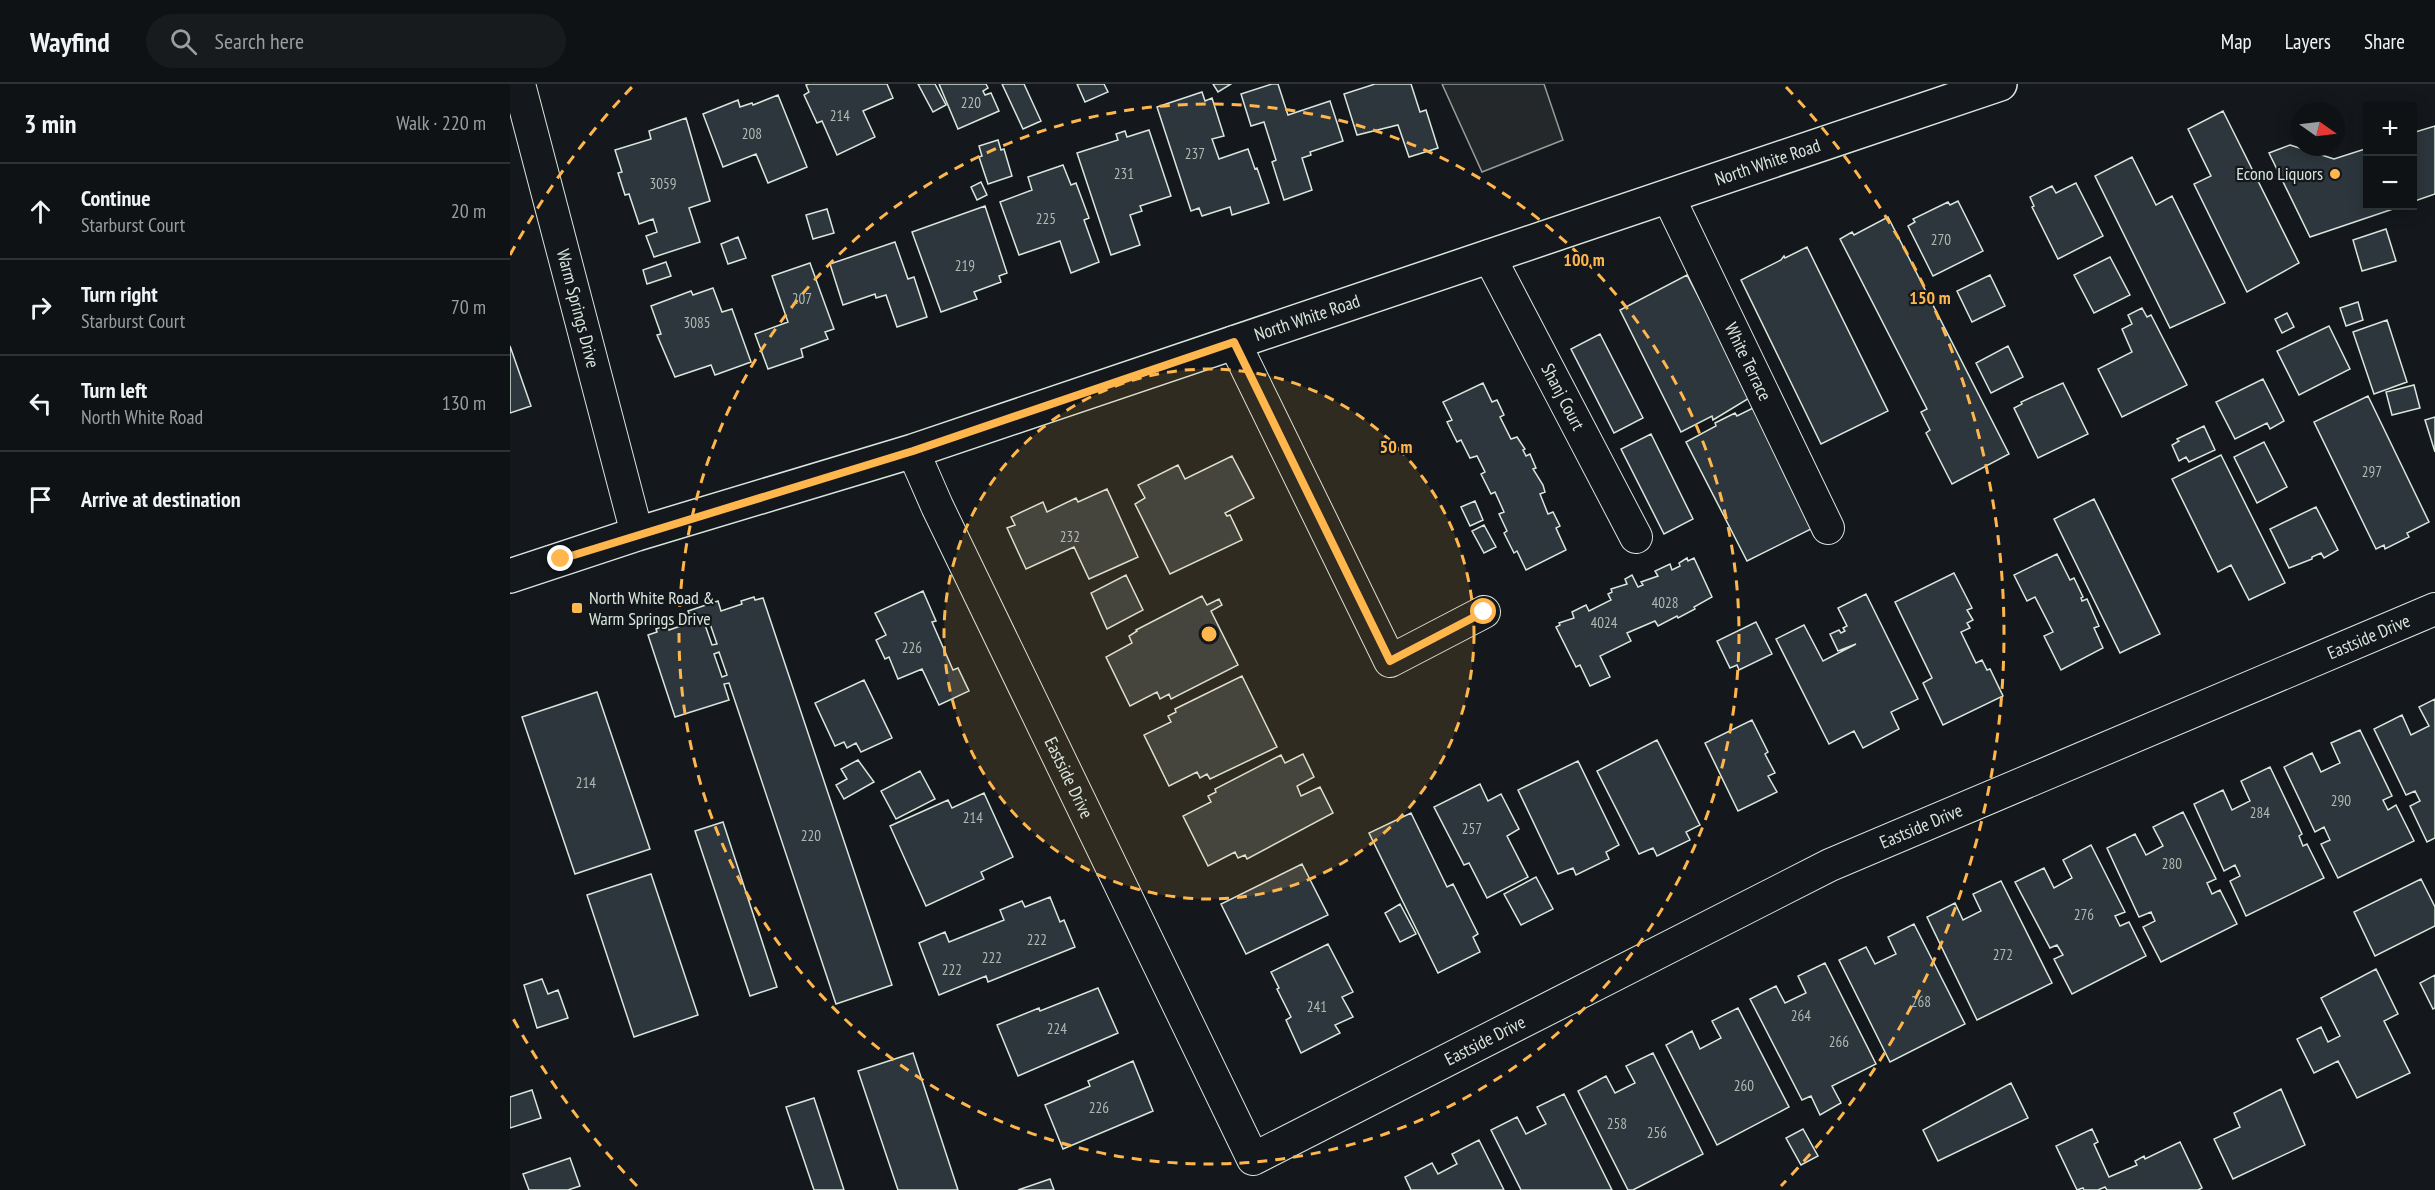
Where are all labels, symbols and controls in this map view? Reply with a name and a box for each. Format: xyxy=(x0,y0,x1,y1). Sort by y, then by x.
search box xyxy=(146,14,566,68)
text: Wayfind xyxy=(30,23,110,60)
icon: search xyxy=(167,25,200,58)
text: Search here xyxy=(215,27,304,55)
text: Map xyxy=(2221,28,2252,55)
text: Layers xyxy=(2285,28,2331,55)
text: Share xyxy=(2364,28,2405,55)
house number: 220 xyxy=(961,93,981,112)
north arrow xyxy=(2291,102,2345,156)
map controls xyxy=(2363,102,2417,210)
button: + xyxy=(2363,102,2417,156)
house number: 214 xyxy=(830,106,850,125)
text: 3 min xyxy=(24,107,77,140)
text: Walk · 220 m xyxy=(396,110,486,136)
house number: 208 xyxy=(742,124,762,143)
street label: North White Road xyxy=(1712,133,1823,190)
house number: 237 xyxy=(1185,144,1205,163)
button: − xyxy=(2363,156,2417,210)
place label: Econo Liquors xyxy=(2236,162,2323,185)
house number: 231 xyxy=(1114,164,1134,183)
marker: Econo Liquors xyxy=(2328,167,2342,181)
house number: 3059 xyxy=(649,174,677,193)
text: Continue xyxy=(81,184,151,212)
icon: ahead xyxy=(24,195,57,228)
text: 20 m xyxy=(451,198,486,224)
house number: 225 xyxy=(1036,209,1056,228)
text: Starburst Court xyxy=(81,212,185,238)
house number: 270 xyxy=(1931,230,1951,249)
street label: Warm Springs Drive xyxy=(552,246,605,370)
text: 100 m xyxy=(1563,248,1605,271)
house number: 219 xyxy=(955,256,975,275)
text: Turn right xyxy=(81,280,158,308)
text: 150 m xyxy=(1909,286,1951,309)
house number: 207 xyxy=(792,289,812,308)
street label: North White Road xyxy=(1251,289,1363,346)
icon: right xyxy=(24,291,57,324)
text: 70 m xyxy=(451,294,486,320)
text: Starburst Court xyxy=(81,308,185,334)
house number: 3085 xyxy=(683,313,711,332)
street label: White Terrace xyxy=(1720,319,1777,404)
street label: Shanj Court xyxy=(1536,359,1590,434)
text: Turn left xyxy=(81,376,147,404)
icon: left xyxy=(24,387,57,420)
text: 130 m xyxy=(442,390,486,416)
text: North White Road xyxy=(81,404,203,430)
text: 50 m xyxy=(1380,435,1412,458)
house number: 297 xyxy=(2362,462,2382,481)
icon: arrive xyxy=(24,483,57,516)
text: Arrive at destination xyxy=(81,485,241,513)
house number: 232 xyxy=(1060,527,1080,546)
route end xyxy=(547,545,573,571)
place label: North White Road & Warm Springs Drive xyxy=(589,586,715,630)
house number: 4028 xyxy=(1651,593,1679,612)
route start xyxy=(1470,598,1496,624)
marker: North White Road & Warm Springs Drive xyxy=(570,601,584,615)
street label: Eastside Drive xyxy=(2324,609,2413,664)
house number: 4024 xyxy=(1590,613,1618,632)
centre of rings xyxy=(1199,624,1219,644)
house number: 226 xyxy=(902,638,922,657)
street label: Eastside Drive xyxy=(1040,733,1098,822)
house number: 214 xyxy=(576,773,596,792)
house number: 290 xyxy=(2331,791,2351,810)
street label: Eastside Drive xyxy=(1876,798,1966,854)
house number: 284 xyxy=(2250,803,2270,822)
house number: 214 xyxy=(963,808,983,827)
house number: 257 xyxy=(1462,819,1482,838)
house number: 220 xyxy=(801,826,821,845)
house number: 280 xyxy=(2162,854,2182,873)
house number: 276 xyxy=(2074,905,2094,924)
house number: 222 xyxy=(1027,930,1047,949)
house number: 272 xyxy=(1993,945,2013,964)
house number: 222 xyxy=(982,948,1002,967)
house number: 222 xyxy=(942,960,962,979)
house number: 268 xyxy=(1911,992,1931,1011)
house number: 241 xyxy=(1307,997,1327,1016)
house number: 264 xyxy=(1791,1006,1811,1025)
street label: Eastside Drive xyxy=(1441,1010,1529,1070)
house number: 224 xyxy=(1047,1019,1067,1038)
house number: 266 xyxy=(1829,1032,1849,1051)
house number: 260 xyxy=(1734,1076,1754,1095)
house number: 226 xyxy=(1089,1098,1109,1117)
house number: 258 xyxy=(1607,1114,1627,1133)
house number: 256 xyxy=(1647,1123,1667,1142)

